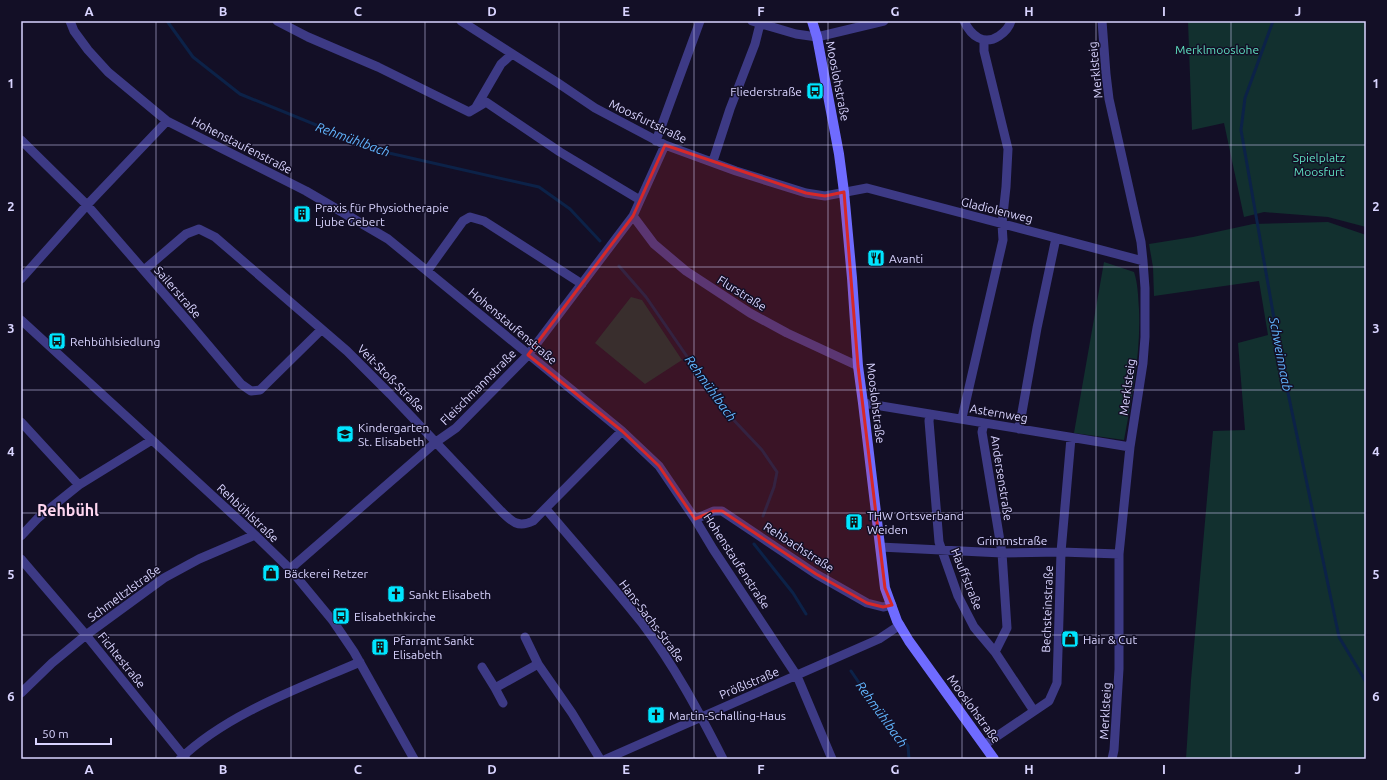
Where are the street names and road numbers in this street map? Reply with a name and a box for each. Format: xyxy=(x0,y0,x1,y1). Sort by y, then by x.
street label: Mooslohstraße xyxy=(824,40,852,122)
street label: Merklsteig xyxy=(1086,41,1104,99)
street label: Moosfurtstraße xyxy=(607,97,689,145)
street label: Hohenstaufenstraße xyxy=(190,114,294,176)
street label: Gladiolenweg xyxy=(960,195,1034,225)
street label: Sailerstraße xyxy=(152,264,204,320)
street label: Flurstraße xyxy=(715,273,769,313)
street label: Hohenstaufenstraße xyxy=(466,285,560,367)
street label: Veit-Stoß-Straße xyxy=(355,342,427,414)
street label: Fleischmannstraße xyxy=(438,347,518,427)
street label: Merklsteig xyxy=(1117,358,1137,416)
street label: Mooslohstraße xyxy=(865,362,887,444)
street label: Asternweg xyxy=(969,402,1029,424)
street label: Andersenstraße xyxy=(989,434,1015,522)
street label: Rehbühlstraße xyxy=(215,481,281,545)
street label: Hohenstaufenstraße xyxy=(701,511,773,611)
street label: Rehbachstraße xyxy=(761,519,837,575)
street label: Grimmstraße xyxy=(977,534,1047,547)
street label: Hauffstraße xyxy=(949,546,985,612)
street label: Schmeltzlstraße xyxy=(85,562,163,624)
street label: Bechsteinstraße xyxy=(1039,565,1055,653)
street label: Hans-Sachs-Straße xyxy=(617,577,687,665)
street label: Fichtestraße xyxy=(96,630,148,690)
street label: Prößlstraße xyxy=(717,665,781,701)
street label: Mooslohstraße xyxy=(945,672,1003,746)
street label: Merklsteig xyxy=(1097,682,1113,740)

